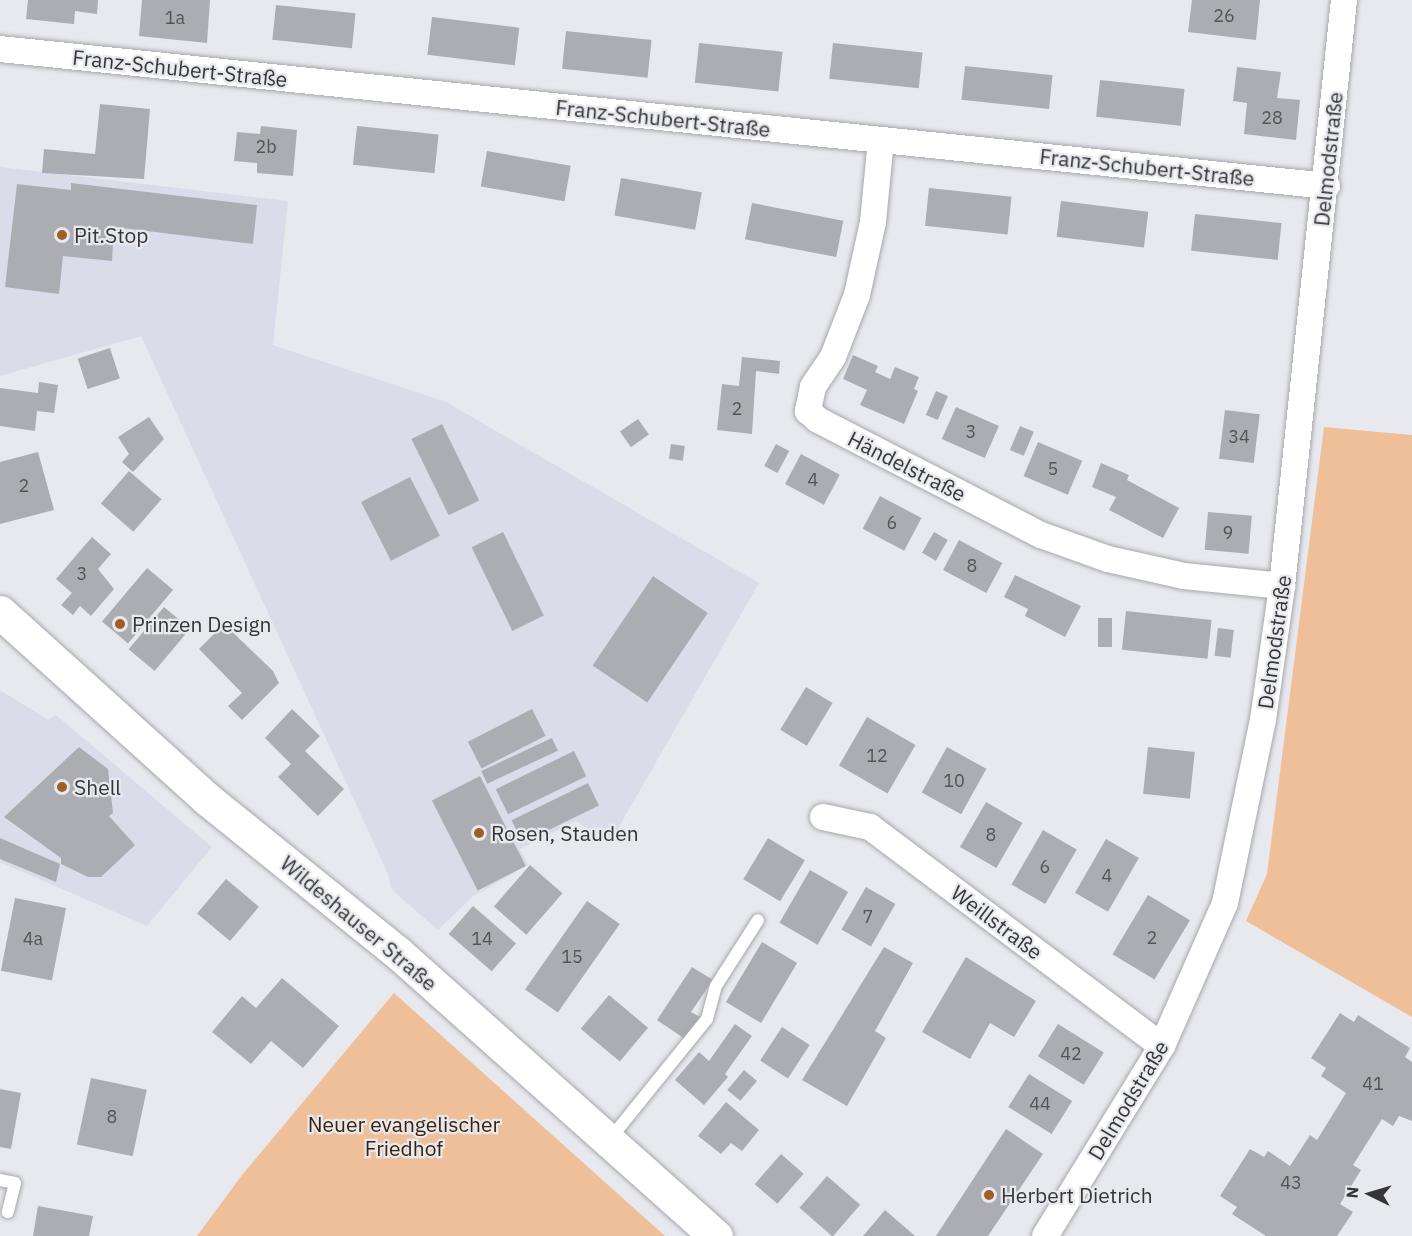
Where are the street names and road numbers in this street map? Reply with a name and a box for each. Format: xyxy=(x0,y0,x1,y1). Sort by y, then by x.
street label: Franz-Schubert-Straße xyxy=(71,44,289,92)
street label: Delmodstraße xyxy=(1308,91,1348,227)
street label: Franz-Schubert-Straße xyxy=(554,94,772,142)
street label: Franz-Schubert-Straße xyxy=(1038,143,1256,191)
street label: Händelstraße xyxy=(844,426,970,506)
street label: Delmodstraße xyxy=(1252,573,1296,711)
street label: Wildeshauser Straße xyxy=(276,850,442,996)
street label: Weillstraße xyxy=(946,880,1048,964)
street label: Delmodstraße xyxy=(1082,1036,1174,1164)

